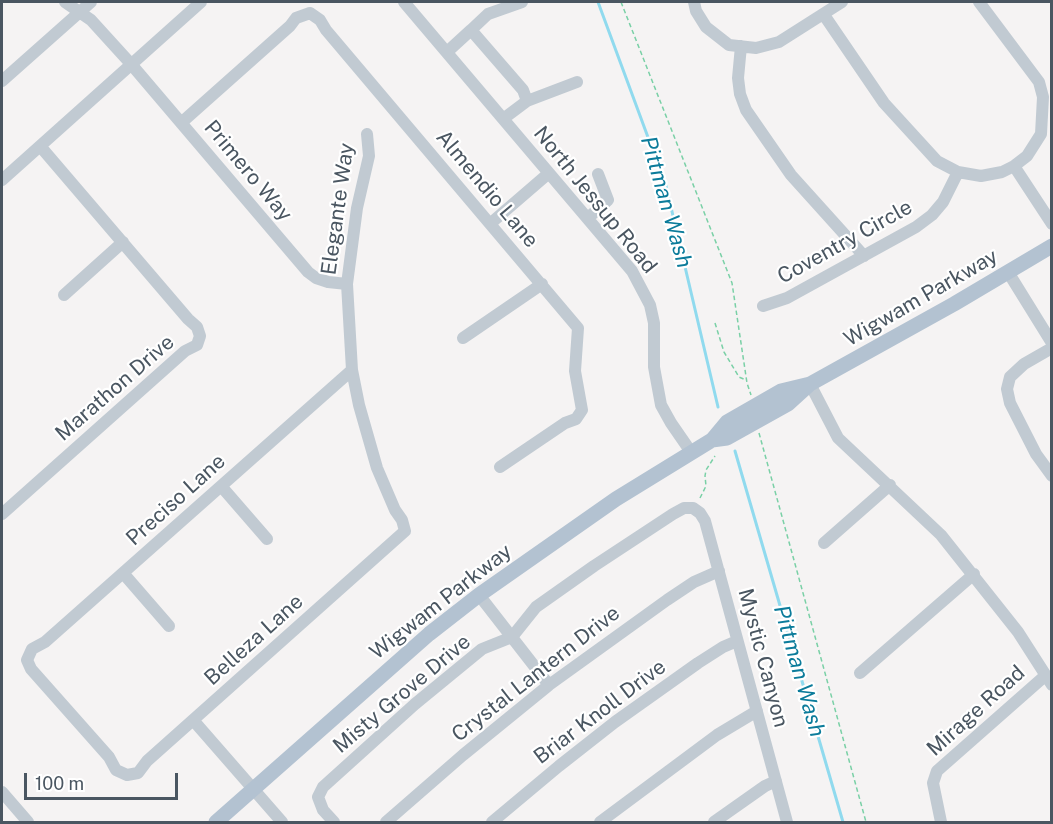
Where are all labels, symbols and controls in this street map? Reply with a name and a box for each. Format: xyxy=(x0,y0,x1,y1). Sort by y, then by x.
street label: Primero Way xyxy=(199,116,297,226)
street label: North Jessup Road xyxy=(528,121,662,279)
street label: Almendio Lane xyxy=(431,125,543,253)
water label: Pittman Wash xyxy=(635,133,697,271)
street label: Elegante Way xyxy=(316,141,360,277)
street label: Coventry Circle xyxy=(773,195,917,289)
street label: Wigwam Parkway xyxy=(840,244,1002,352)
street label: Marathon Drive xyxy=(51,330,179,446)
street label: Preciso Lane xyxy=(121,449,231,551)
street label: Wigwam Parkway xyxy=(365,539,517,665)
street label: Mystic Canyon xyxy=(732,586,794,730)
street label: Belleza Lane xyxy=(200,589,308,691)
street label: Crystal Lantern Drive xyxy=(447,601,625,747)
water label: Pittman Wash xyxy=(768,602,830,740)
street label: Misty Grove Drive xyxy=(328,629,476,759)
street label: Briar Knoll Drive xyxy=(529,654,671,770)
street label: Mirage Road xyxy=(922,661,1030,761)
scale bar xyxy=(27,761,182,799)
text: 100 m xyxy=(35,773,84,794)

